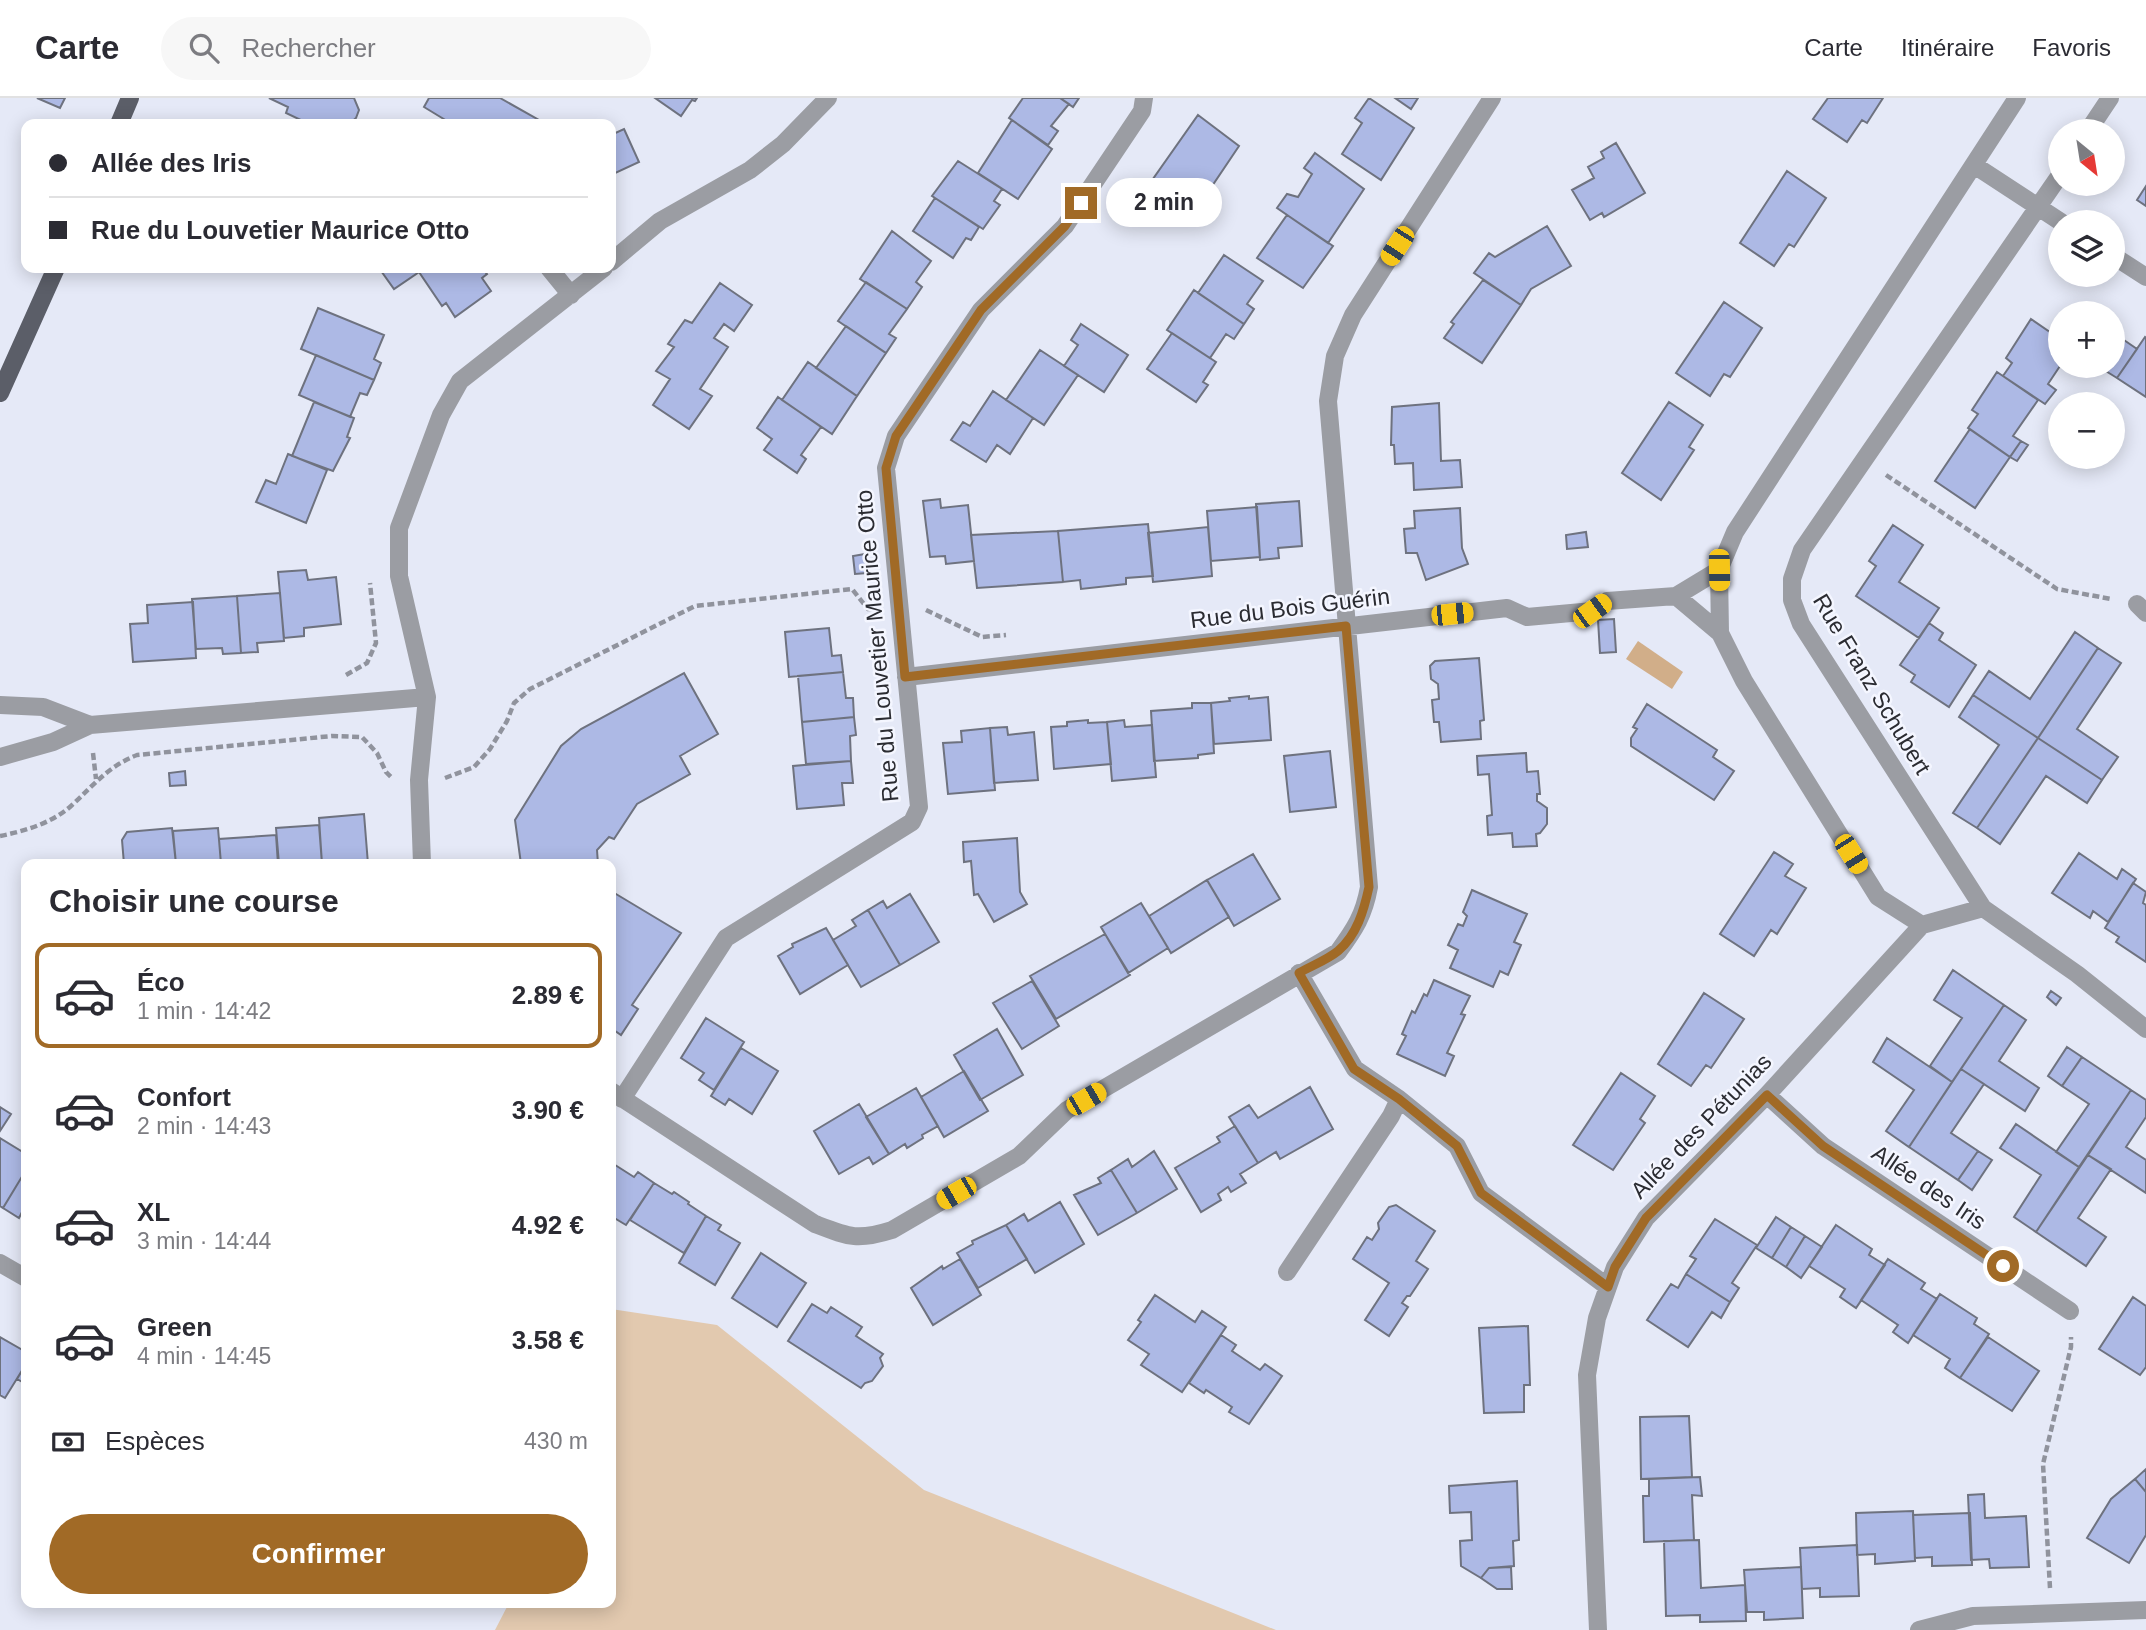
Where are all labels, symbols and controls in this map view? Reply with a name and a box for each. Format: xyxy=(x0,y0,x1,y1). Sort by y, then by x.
search box xyxy=(161,17,651,80)
text: Carte xyxy=(35,29,119,66)
icon: search xyxy=(185,29,223,67)
text: Rechercher xyxy=(241,33,376,63)
text: Carte xyxy=(1804,34,1863,61)
text: Itinéraire xyxy=(1901,34,1994,61)
text: Favoris xyxy=(2032,34,2111,61)
north arrow xyxy=(2048,119,2124,196)
map controls xyxy=(2048,119,2125,469)
text: Allée des Iris xyxy=(91,148,251,178)
callout: 2 min xyxy=(1106,178,1221,228)
route end xyxy=(1065,187,1097,219)
text: 2 min xyxy=(1134,189,1194,215)
button: layers xyxy=(2048,210,2125,287)
text: Rue du Louvetier Maurice Otto xyxy=(91,215,470,245)
car xyxy=(1377,223,1418,269)
button: + xyxy=(2048,301,2125,378)
button: − xyxy=(2048,392,2125,469)
street label: Rue du Louvetier Maurice Otto xyxy=(850,489,904,803)
car xyxy=(1709,549,1730,591)
street label: Rue du Bois Guérin xyxy=(1189,583,1391,633)
street label: Rue Franz Schubert xyxy=(1808,589,1936,779)
car xyxy=(1569,590,1616,632)
car xyxy=(1431,601,1474,627)
car xyxy=(1831,831,1872,877)
text: Choisir une course xyxy=(49,883,339,919)
icon: car xyxy=(53,964,116,1027)
text: Éco xyxy=(137,967,185,997)
text: 2.89 € xyxy=(512,980,584,1010)
text: 1 min · 14:42 xyxy=(137,998,271,1024)
street label: Allée des Pétunias xyxy=(1625,1048,1777,1204)
icon: car xyxy=(53,1079,116,1142)
car xyxy=(1063,1079,1110,1119)
text: Confort xyxy=(137,1082,231,1112)
text: 3.90 € xyxy=(512,1095,584,1125)
text: 2 min · 14:43 xyxy=(137,1113,271,1139)
street label: Allée des Iris xyxy=(1867,1139,1991,1235)
car xyxy=(933,1173,980,1213)
icon: car xyxy=(53,1194,116,1257)
text: XL xyxy=(137,1197,170,1227)
text: 4.92 € xyxy=(512,1210,584,1240)
text: 3 min · 14:44 xyxy=(137,1228,271,1254)
route start xyxy=(1987,1250,2019,1282)
icon: car xyxy=(53,1309,116,1372)
text: Green xyxy=(137,1312,212,1342)
text: 3.58 € xyxy=(512,1325,584,1355)
text: 4 min · 14:45 xyxy=(137,1343,271,1369)
icon: cash xyxy=(49,1423,87,1461)
text: Espèces xyxy=(105,1426,205,1456)
text: 430 m xyxy=(524,1428,588,1454)
button: Confirmer xyxy=(49,1514,588,1594)

